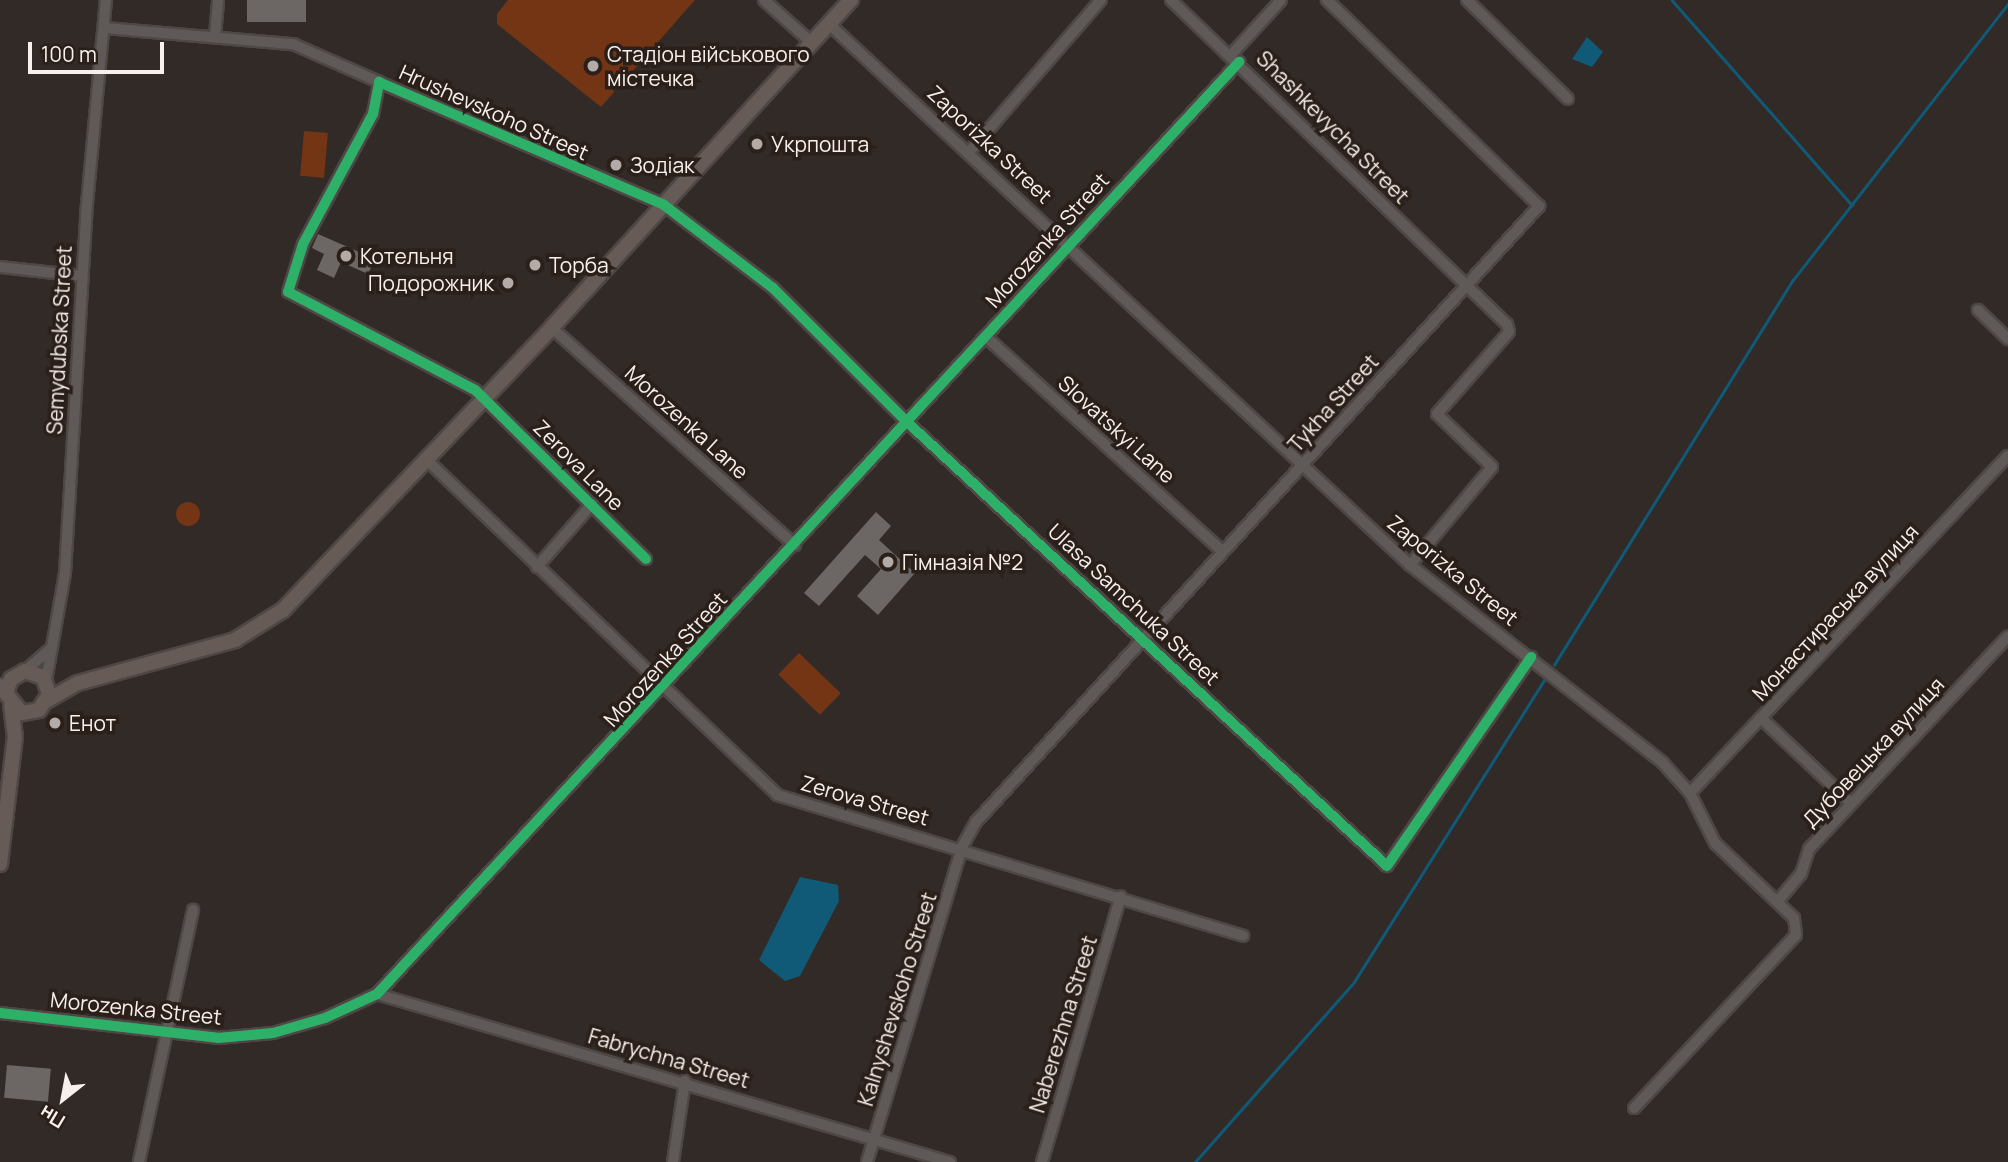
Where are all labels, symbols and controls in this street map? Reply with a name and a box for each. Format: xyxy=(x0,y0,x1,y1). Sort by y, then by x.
scale bar xyxy=(32,28,168,72)
text: 100 m xyxy=(41,40,97,68)
place label: Стадіон військового містечка xyxy=(607,41,810,91)
street label: Shashkevycha Street xyxy=(1251,45,1415,209)
marker: Стадіон військового містечка xyxy=(585,58,601,74)
street label: Hrushevskoho Street xyxy=(395,59,593,165)
street label: Zaporizka Street xyxy=(923,80,1057,208)
place label: Укрпошта xyxy=(771,131,869,157)
marker: Укрпошта xyxy=(749,136,765,152)
place label: Зодіак xyxy=(630,152,695,178)
marker: Зодіак xyxy=(608,157,624,173)
street label: Morozenka Street xyxy=(980,168,1114,312)
place label: Котельня xyxy=(360,243,454,269)
street label: Semydubska Street xyxy=(41,245,77,435)
marker: Котельня xyxy=(338,248,354,264)
place label: Торба xyxy=(549,252,609,278)
marker: Торба xyxy=(527,257,543,273)
place label: Подорожник xyxy=(368,270,494,296)
marker: Подорожник xyxy=(500,275,516,291)
street label: Tykha Street xyxy=(1283,349,1383,457)
street label: Morozenka Lane xyxy=(620,360,754,484)
street label: Slovatskyi Lane xyxy=(1053,370,1181,488)
street label: Zerova Lane xyxy=(529,415,629,515)
street label: Zaporizka Street xyxy=(1383,510,1523,630)
street label: Ulasa Samchuka Street xyxy=(1043,518,1225,690)
street label: Монастираська вулиця xyxy=(1747,519,1923,705)
place label: Гімназія №2 xyxy=(902,549,1023,575)
marker: Гімназія №2 xyxy=(880,554,896,570)
street label: Morozenka Street xyxy=(598,587,732,731)
street label: Дубовецька вулиця xyxy=(1797,672,1949,832)
place label: Енот xyxy=(69,710,116,736)
marker: Енот xyxy=(47,715,63,731)
street label: Zerova Street xyxy=(798,770,932,830)
street label: Kalnyshevskoho Street xyxy=(852,889,942,1109)
street label: Naberezhna Street xyxy=(1024,932,1102,1116)
street label: Morozenka Street xyxy=(49,986,223,1030)
street label: Fabrychna Street xyxy=(586,1023,752,1093)
north arrow xyxy=(28,1064,98,1134)
text: Пн xyxy=(35,1099,70,1135)

